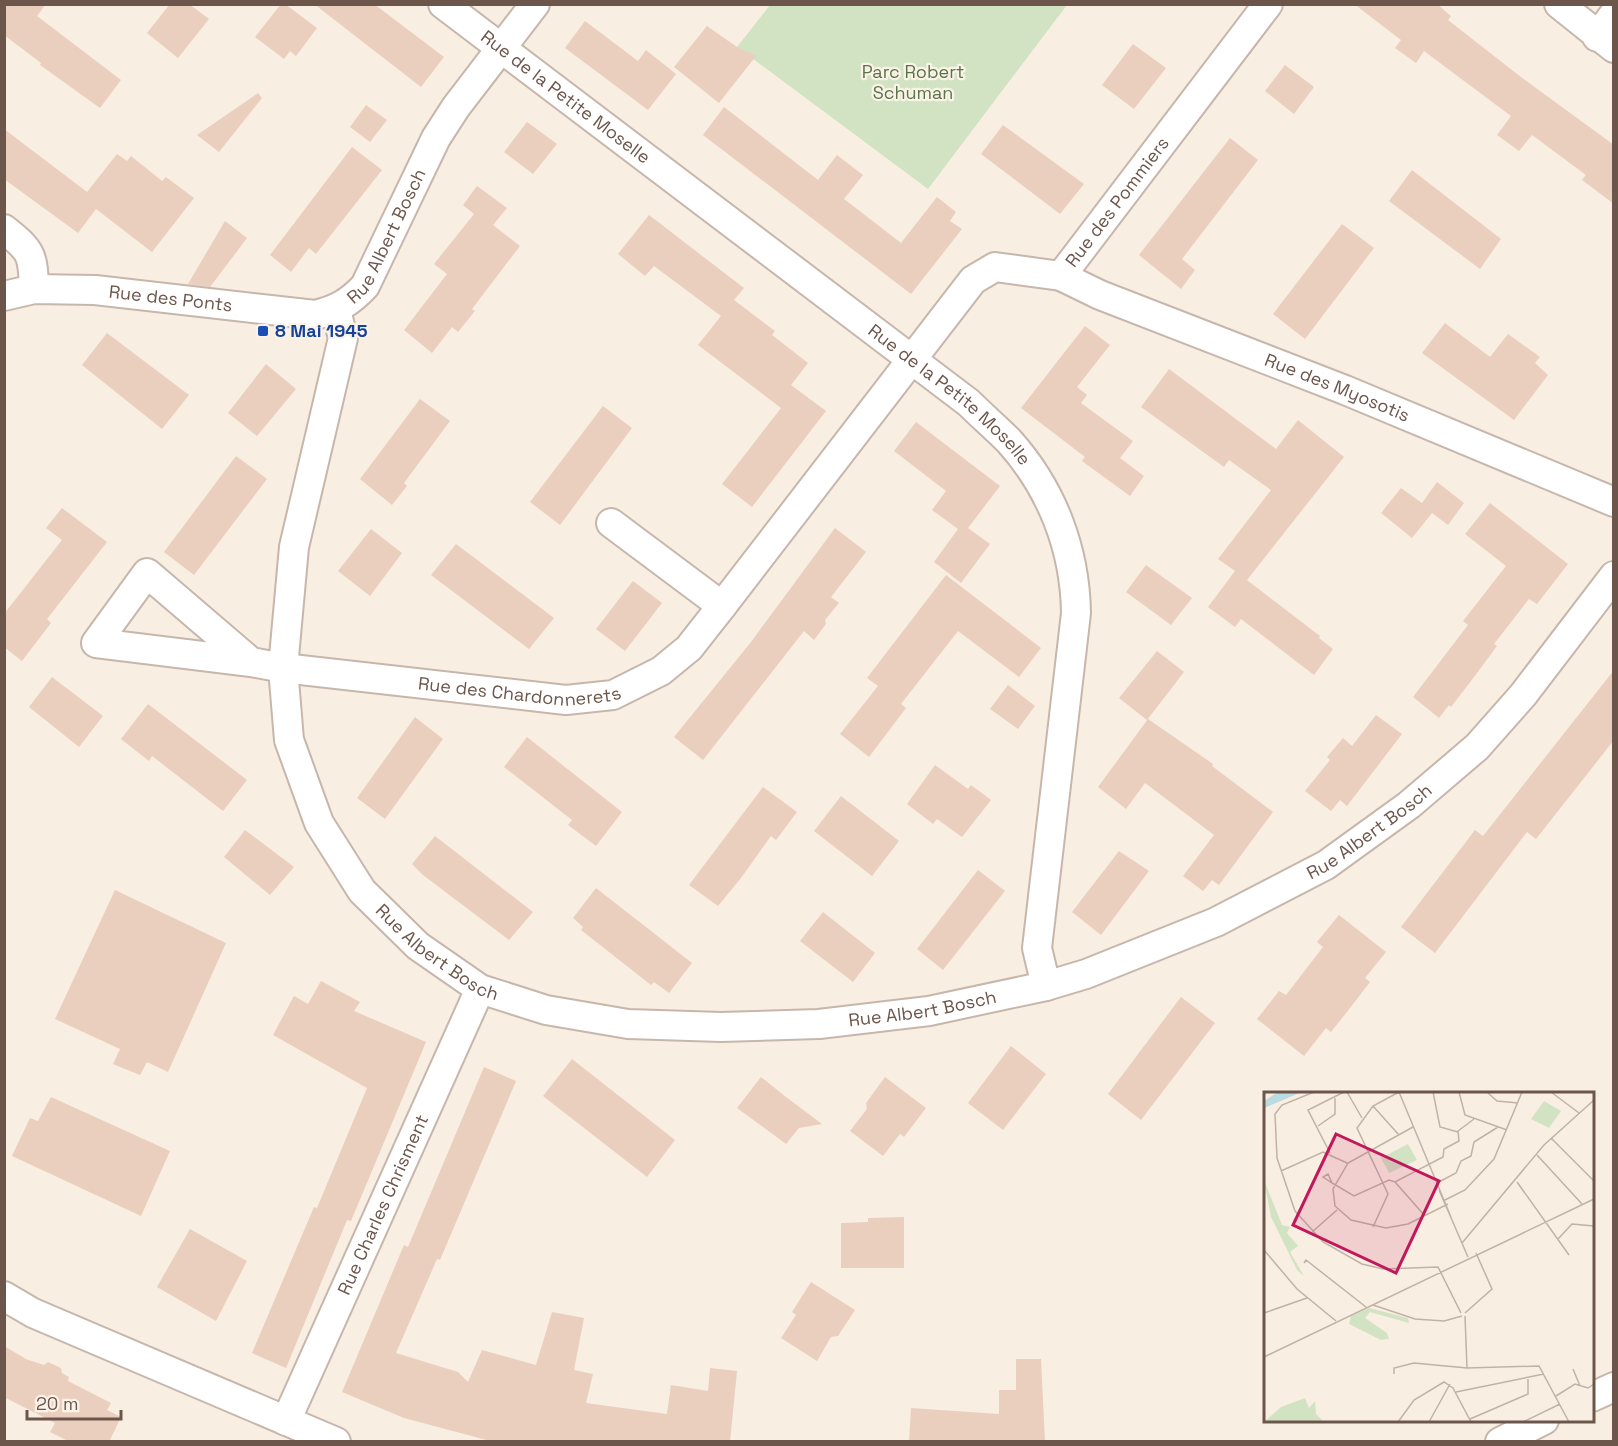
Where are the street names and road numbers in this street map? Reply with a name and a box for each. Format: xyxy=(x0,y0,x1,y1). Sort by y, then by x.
street label: Rue de la Petite Moselle xyxy=(477,25,655,168)
street label: Rue des Pommiers xyxy=(1060,132,1174,272)
street label: Rue Albert Bosch xyxy=(342,165,431,309)
street label: Rue des Ponts xyxy=(108,280,234,317)
street label: Rue de la Petite Moselle xyxy=(864,319,1036,470)
street label: Rue des Myosotis xyxy=(1261,348,1413,427)
street label: Rue des Chardonnerets xyxy=(417,671,625,711)
street label: Rue Albert Bosch xyxy=(1302,778,1437,884)
street label: Rue Albert Bosch xyxy=(371,899,502,1005)
street label: Rue Albert Bosch xyxy=(847,985,998,1031)
street label: Rue Charles Chrisment xyxy=(332,1111,433,1298)

